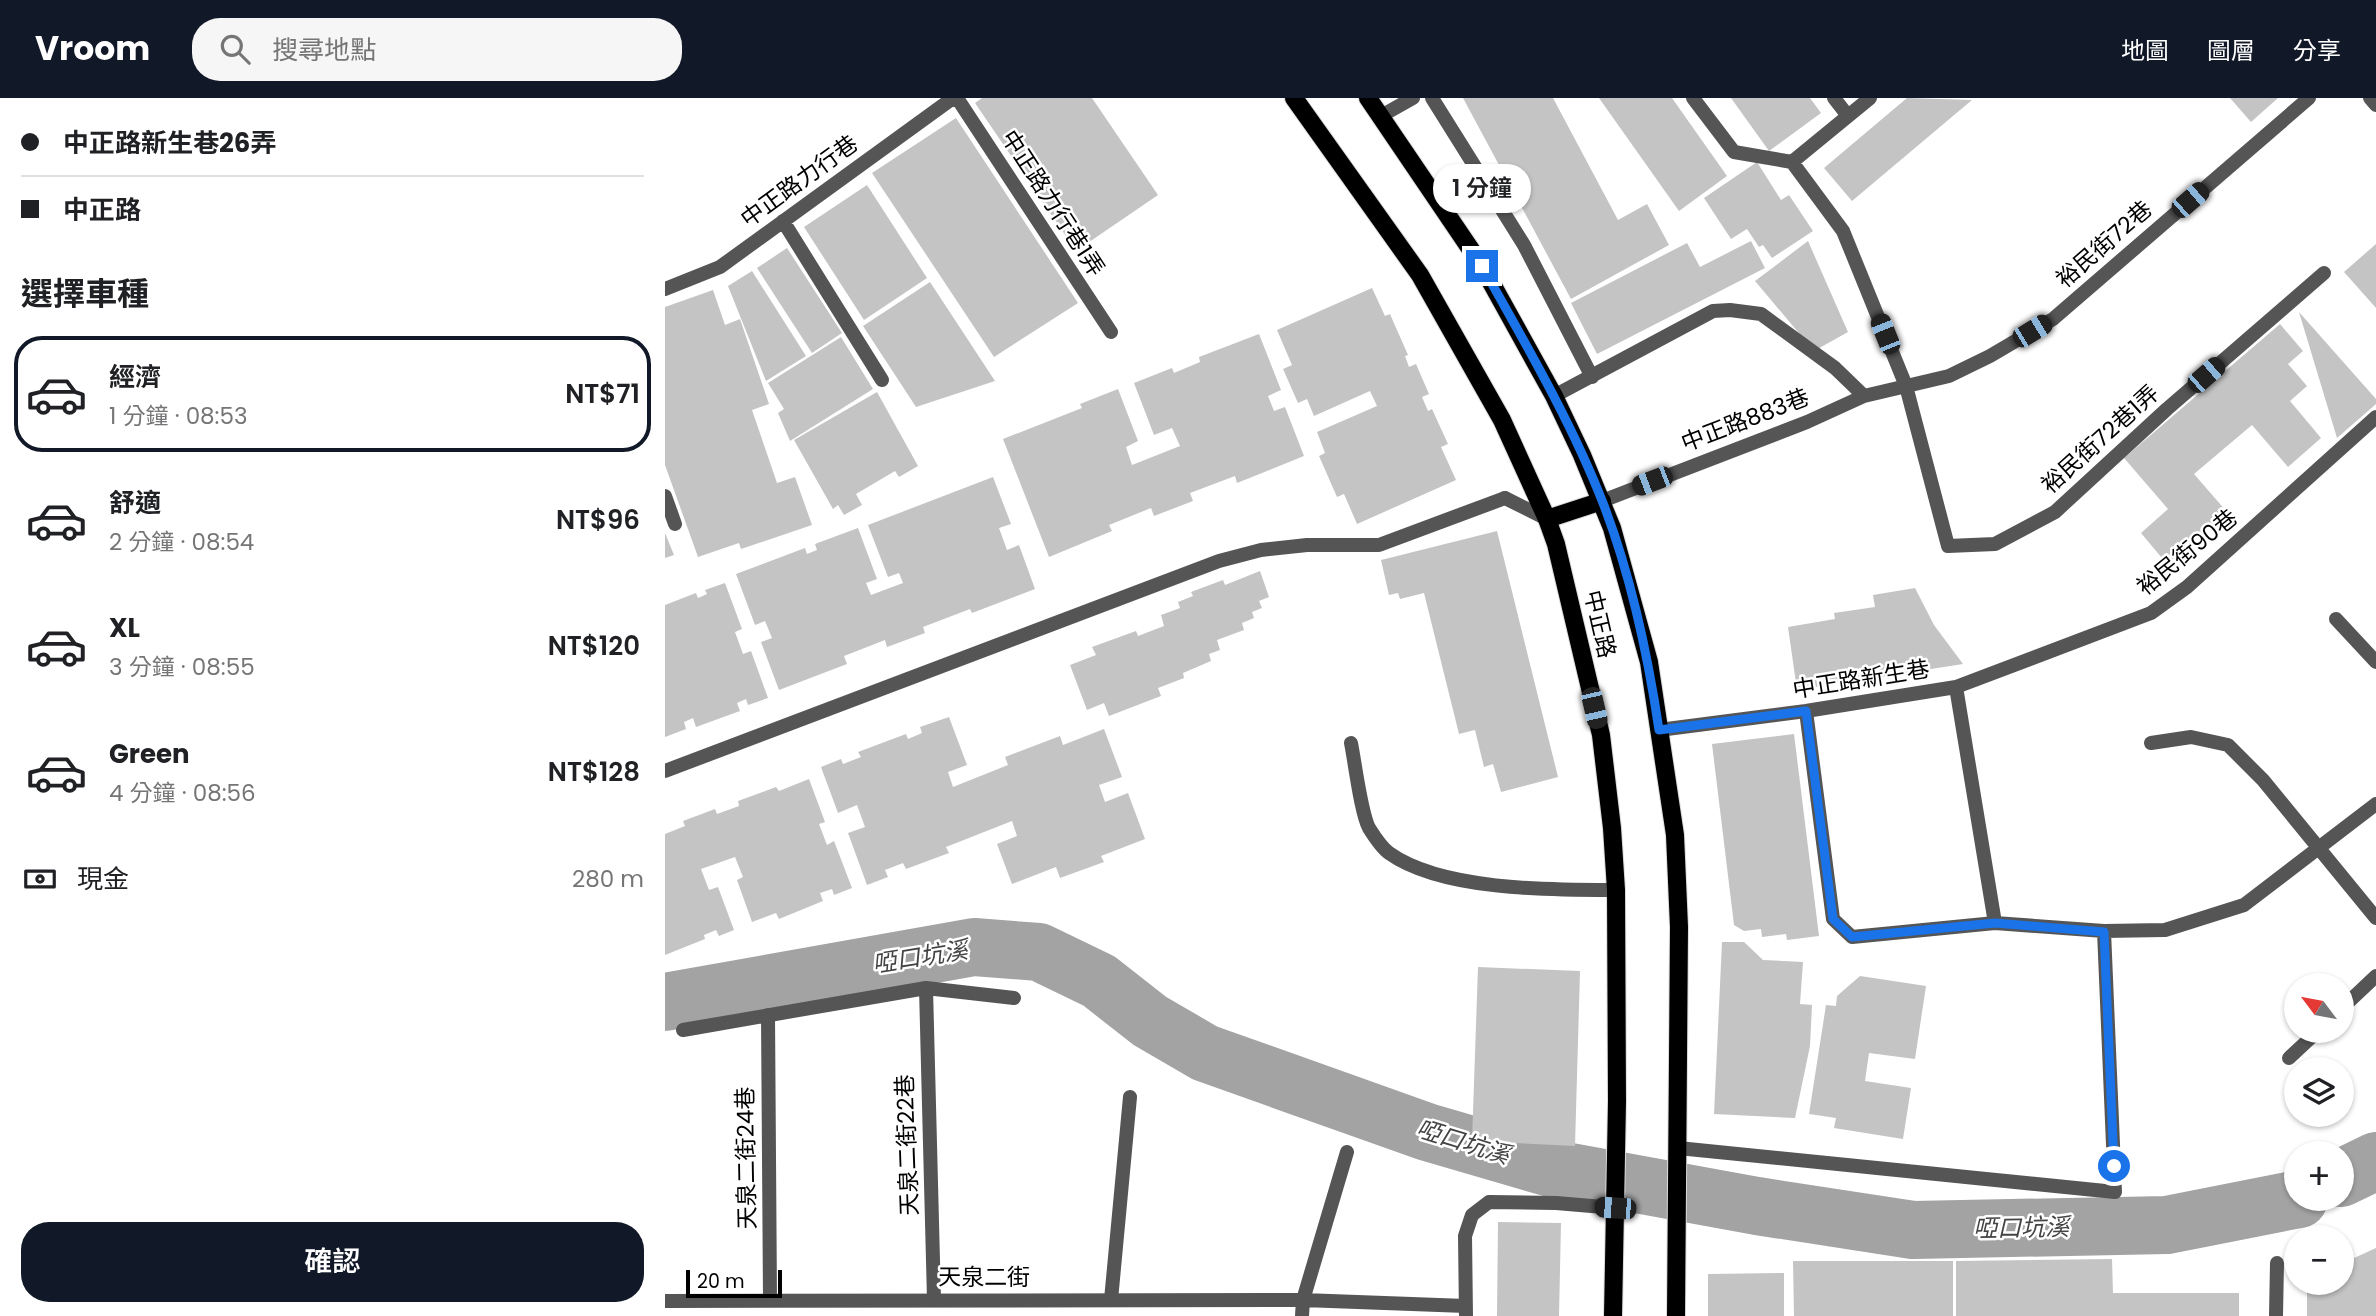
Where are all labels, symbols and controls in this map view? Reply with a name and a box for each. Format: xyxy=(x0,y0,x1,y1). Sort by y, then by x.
search box xyxy=(192,18,682,81)
text: Vroom xyxy=(35,25,150,72)
icon: search xyxy=(216,30,254,68)
text: 搜尋地點 xyxy=(272,32,376,68)
text: 地圖 xyxy=(2121,34,2169,67)
text: 圖層 xyxy=(2207,34,2255,67)
text: 分享 xyxy=(2293,34,2341,67)
street label: 中正路力行巷1弄 xyxy=(994,124,1112,282)
text: 中正路新生巷26弄 xyxy=(63,125,276,161)
street label: 中正路力行巷 xyxy=(734,127,864,235)
callout: 1 分鐘 xyxy=(1433,164,1531,214)
text: 1 分鐘 xyxy=(1452,172,1512,204)
car xyxy=(2168,178,2213,222)
text: 中正路 xyxy=(63,192,141,228)
street label: 裕民街72巷 xyxy=(2049,193,2159,295)
route end xyxy=(1466,250,1498,282)
text: 選擇車種 xyxy=(21,271,149,316)
car xyxy=(1868,311,1903,357)
car xyxy=(2009,311,2056,351)
car xyxy=(2184,353,2229,397)
text: 經濟 xyxy=(109,359,161,395)
icon: car xyxy=(25,363,88,426)
text: NT$71 xyxy=(565,376,640,412)
street label: 裕民街72巷1弄 xyxy=(2034,378,2166,500)
street label: 中正路883巷 xyxy=(1676,381,1814,459)
text: 1 分鐘 · 08:53 xyxy=(109,400,248,432)
car xyxy=(1629,464,1676,498)
text: 舒適 xyxy=(109,485,161,521)
icon: car xyxy=(25,489,88,552)
text: NT$96 xyxy=(556,502,640,538)
street label: 裕民街90巷 xyxy=(2130,502,2244,602)
text: 2 分鐘 · 08:54 xyxy=(109,526,254,558)
street label: 中正路 xyxy=(1577,587,1623,661)
text: XL xyxy=(109,610,140,646)
icon: car xyxy=(25,615,88,678)
text: NT$120 xyxy=(548,628,640,664)
text: 3 分鐘 · 08:55 xyxy=(109,651,255,683)
street label: 中正路新生巷 xyxy=(1790,652,1932,706)
car xyxy=(1580,685,1609,731)
text: Green xyxy=(109,736,190,772)
icon: car xyxy=(25,741,88,804)
text: NT$128 xyxy=(548,754,640,790)
text: 4 分鐘 · 08:56 xyxy=(109,777,256,809)
icon: cash xyxy=(21,860,59,898)
text: 現金 xyxy=(77,861,129,897)
text: 280 m xyxy=(572,863,644,895)
water label: 啞口坑溪 xyxy=(870,932,973,980)
north arrow xyxy=(2284,973,2354,1043)
map controls xyxy=(2284,973,2354,1295)
button: layers xyxy=(2284,1057,2354,1127)
street label: 天泉二街22巷 xyxy=(889,1074,925,1216)
street label: 天泉二街24巷 xyxy=(729,1086,763,1230)
water label: 啞口坑溪 xyxy=(1412,1112,1517,1172)
button: + xyxy=(2284,1141,2354,1211)
route start xyxy=(2098,1150,2130,1182)
car xyxy=(1594,1196,1637,1220)
water label: 啞口坑溪 xyxy=(1973,1210,2072,1245)
button: 確認 xyxy=(21,1222,644,1302)
button: − xyxy=(2284,1225,2354,1295)
street label: 天泉二街 xyxy=(938,1261,1030,1293)
scale bar xyxy=(686,1267,782,1299)
text: 20 m xyxy=(697,1268,745,1295)

